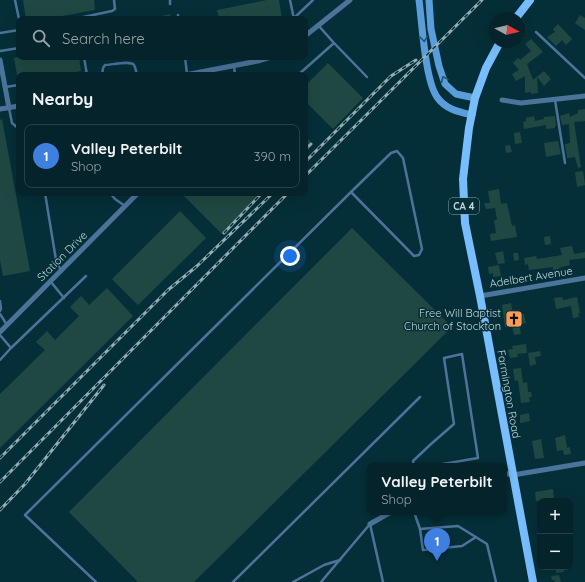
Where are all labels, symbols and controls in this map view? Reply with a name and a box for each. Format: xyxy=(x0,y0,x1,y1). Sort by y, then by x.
north arrow xyxy=(489,12,525,48)
search box xyxy=(16,16,308,60)
icon: search xyxy=(30,27,52,49)
text: Search here xyxy=(62,29,145,48)
one-way arrow xyxy=(419,36,428,42)
one-way arrow xyxy=(441,76,449,83)
text: Nearby xyxy=(32,88,93,109)
text: Valley Peterbilt xyxy=(71,139,182,158)
text: 1 xyxy=(43,148,49,164)
text: 390 m xyxy=(254,148,291,164)
text: Shop xyxy=(71,158,101,174)
road number: CA 4 xyxy=(449,198,479,214)
street label: Station Drive xyxy=(34,228,90,284)
your location xyxy=(280,246,300,266)
street label: Adelbert Avenue xyxy=(488,264,574,290)
place label: Free Will Baptist Church of Stockton xyxy=(404,306,501,333)
church icon: Free Will Baptist Church of Stockton xyxy=(504,309,524,329)
street label: Farmington Road xyxy=(494,349,524,439)
popup xyxy=(367,463,507,515)
text: Valley Peterbilt xyxy=(381,472,493,491)
text: Shop xyxy=(381,491,412,507)
map controls xyxy=(537,498,573,570)
button: + xyxy=(537,498,573,534)
pin: 1 xyxy=(424,528,450,561)
button: − xyxy=(537,534,573,570)

